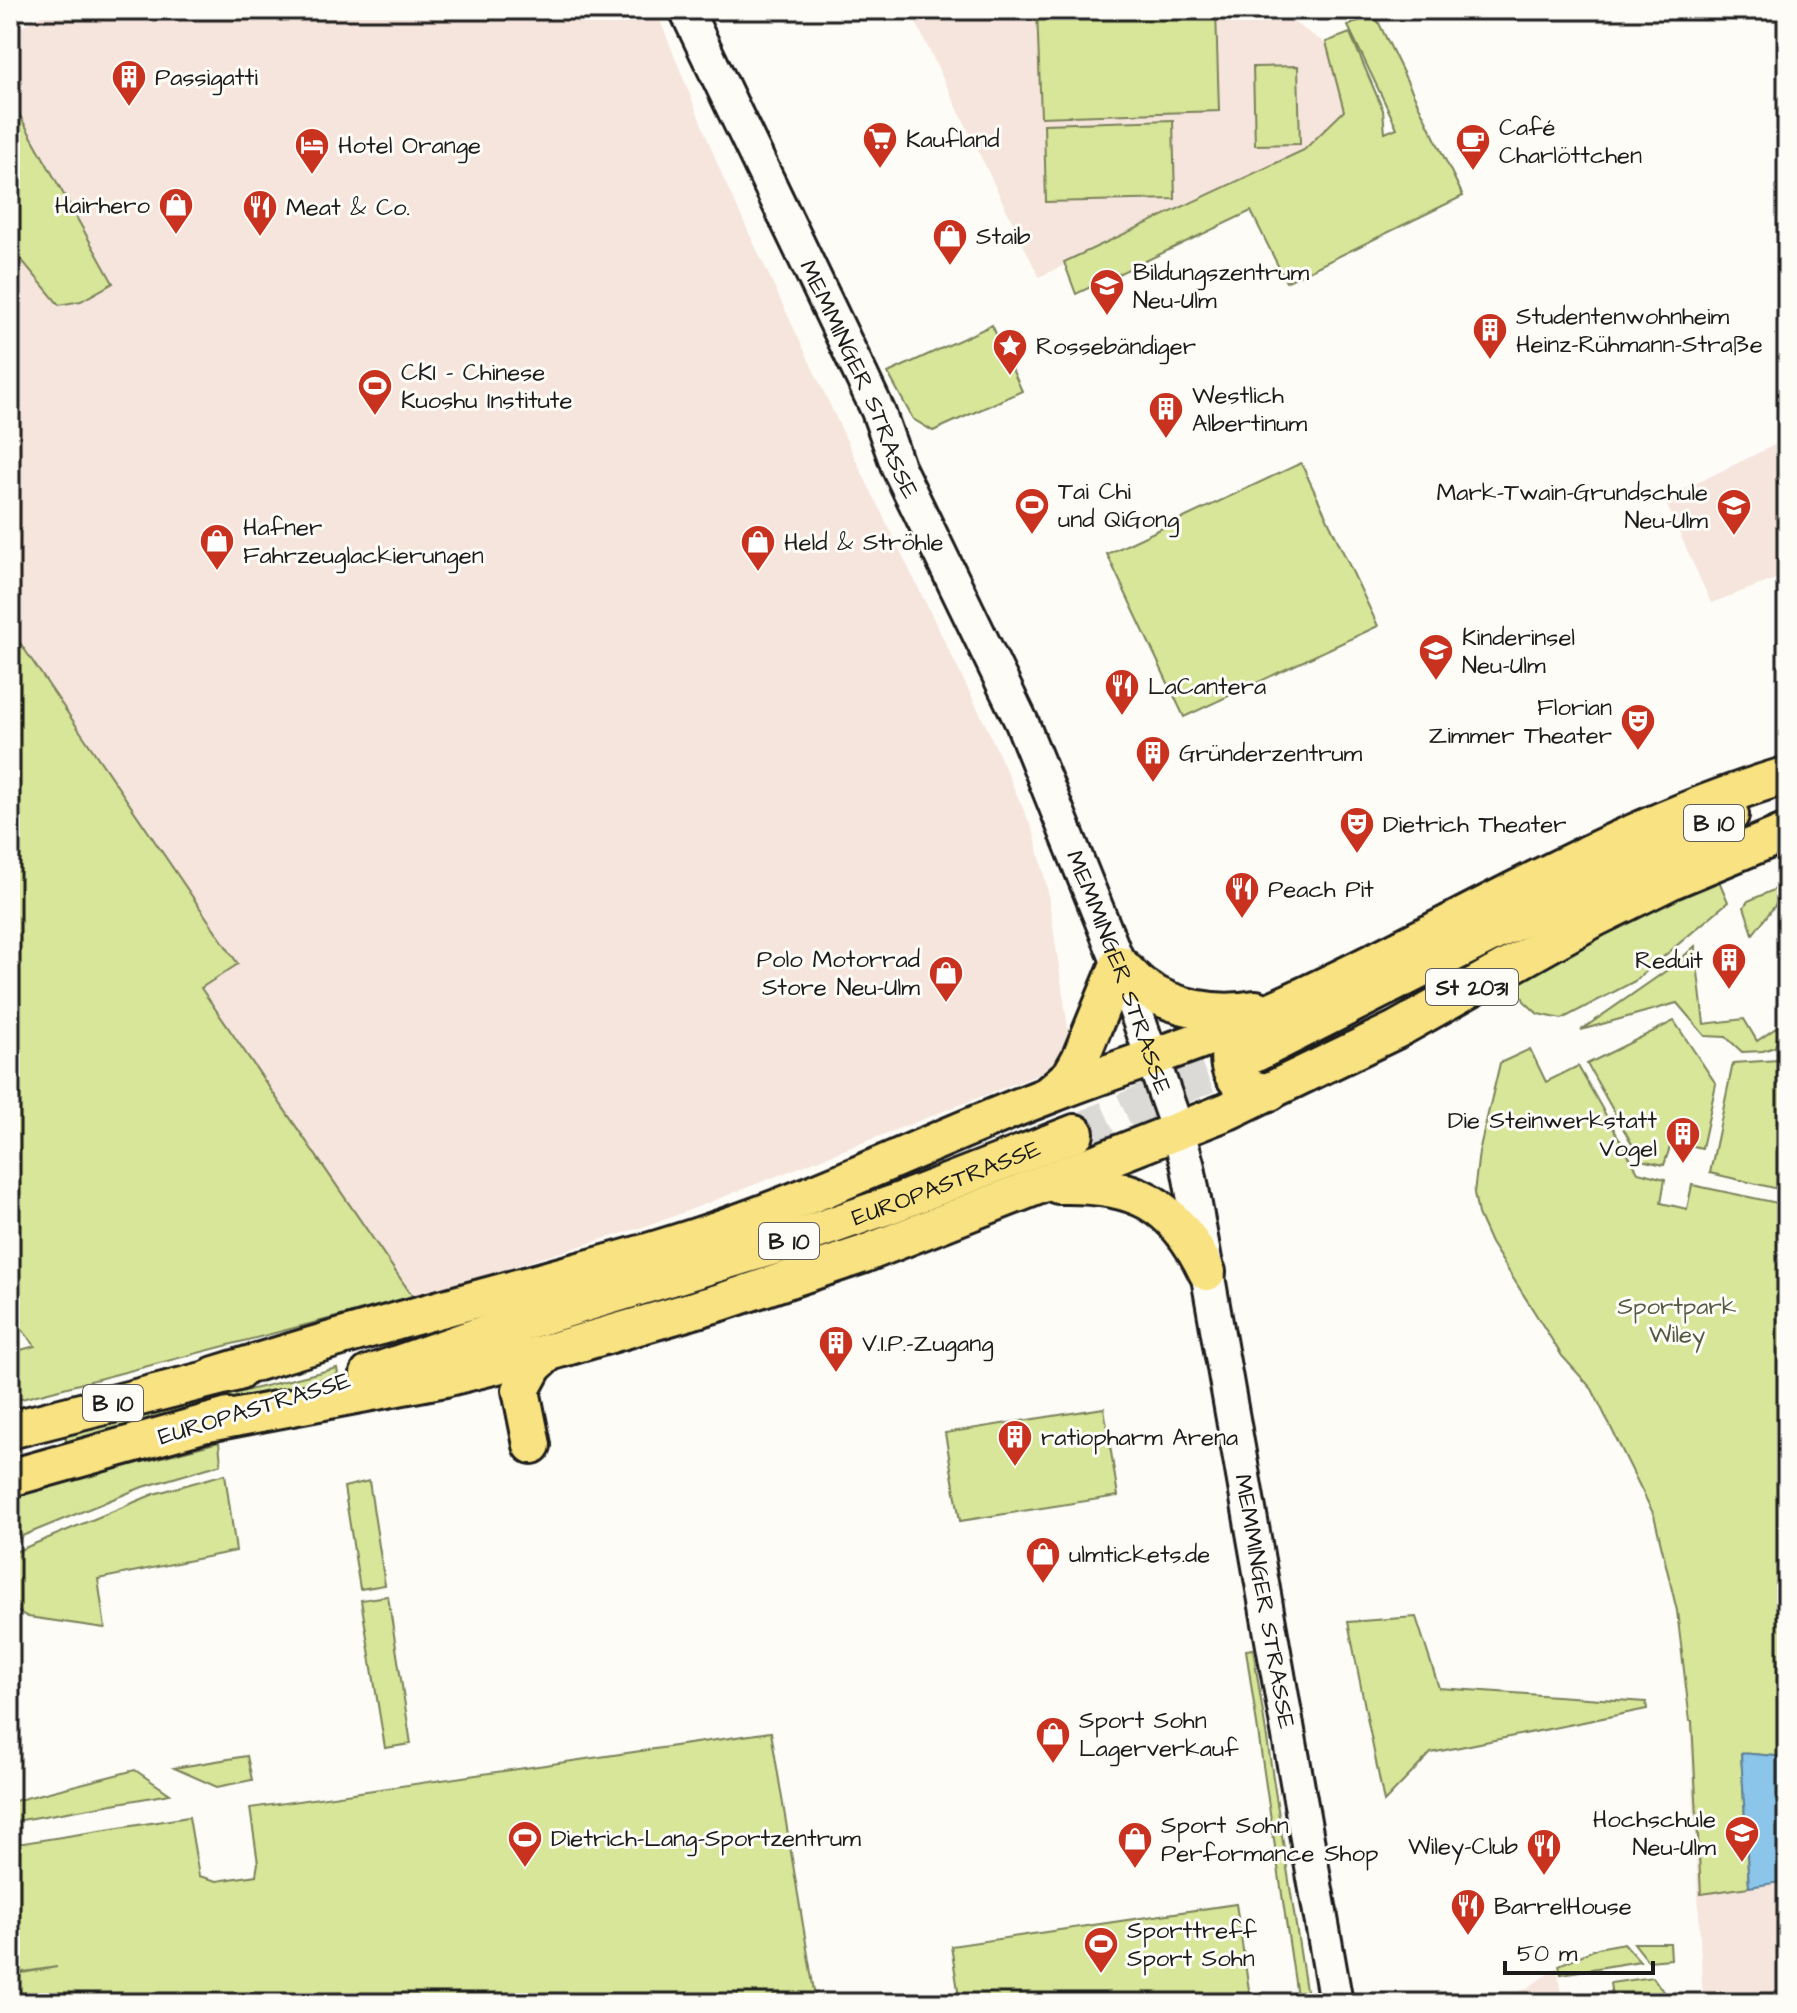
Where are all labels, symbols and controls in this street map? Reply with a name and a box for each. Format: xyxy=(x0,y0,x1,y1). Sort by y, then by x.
building icon: Passigatti xyxy=(110,58,148,108)
place label: Passigatti xyxy=(155,61,258,96)
place label: Café Charlöttchen xyxy=(1499,111,1642,173)
supermarket icon: Kaufland xyxy=(861,120,899,170)
cafe icon: Café Charlöttchen xyxy=(1454,122,1492,172)
place label: Kaufland xyxy=(906,123,999,157)
hotel icon: Hotel Orange xyxy=(293,126,331,176)
place label: Hotel Orange xyxy=(338,129,481,164)
shop icon: Hairhero xyxy=(157,186,195,236)
restaurant icon: Meat & Co. xyxy=(241,188,279,238)
place label: Hairhero xyxy=(55,189,150,223)
place label: Meat & Co. xyxy=(286,191,410,225)
shop icon: Staib xyxy=(931,217,969,267)
place label: Staib xyxy=(976,220,1031,254)
street label: MEMMINGER STRASSE xyxy=(790,255,927,504)
place label: Bildungszentrum Neu-Ulm xyxy=(1133,256,1309,318)
school or university icon: Bildungszentrum Neu-Ulm xyxy=(1088,267,1126,317)
place label: Studentenwohnheim Heinz-Rühmann-Straße xyxy=(1516,300,1763,362)
building icon: Studentenwohnheim Heinz-Rühmann-Straße xyxy=(1471,311,1509,361)
place icon: Rossebändiger xyxy=(991,327,1029,377)
place label: Rossebändiger xyxy=(1036,330,1196,365)
place label: CKI - Chinese Kuoshu Institute xyxy=(401,356,573,418)
sports icon: CKI - Chinese Kuoshu Institute xyxy=(356,367,394,417)
place label: Westlich Albertinum xyxy=(1192,379,1307,441)
building icon: Westlich Albertinum xyxy=(1147,390,1185,440)
place label: Tai Chi und QiGong xyxy=(1058,475,1179,538)
place label: Mark-Twain-Grundschule Neu-Ulm xyxy=(1436,476,1708,538)
sports icon: Tai Chi und QiGong xyxy=(1013,486,1051,536)
school or university icon: Mark-Twain-Grundschule Neu-Ulm xyxy=(1715,487,1753,537)
place label: Hafner Fahrzeuglackierungen xyxy=(243,511,484,574)
shop icon: Hafner Fahrzeuglackierungen xyxy=(198,522,236,572)
shop icon: Held & Ströhle xyxy=(739,523,777,573)
place label: Held & Ströhle xyxy=(784,526,943,560)
place label: Kinderinsel Neu-Ulm xyxy=(1462,621,1575,683)
school or university icon: Kinderinsel Neu-Ulm xyxy=(1417,632,1455,682)
restaurant icon: LaCantera xyxy=(1103,667,1141,717)
place label: LaCantera xyxy=(1148,670,1266,704)
place label: Florian Zimmer Theater xyxy=(1428,691,1612,753)
theatre icon: Florian Zimmer Theater xyxy=(1619,702,1657,752)
building icon: Gründerzentrum xyxy=(1134,734,1172,784)
place label: Gründerzentrum xyxy=(1179,737,1363,771)
theatre icon: Dietrich Theater xyxy=(1338,805,1376,855)
road number: B 10 xyxy=(1684,805,1744,841)
place label: Dietrich Theater xyxy=(1383,808,1566,842)
street label: MEMMINGER STRASSE xyxy=(1057,846,1180,1099)
restaurant icon: Peach Pit xyxy=(1223,870,1261,920)
place label: Peach Pit xyxy=(1268,873,1374,907)
building icon: Reduit xyxy=(1710,941,1748,991)
place label: Polo Motorrad Store Neu-Ulm xyxy=(757,943,920,1005)
place label: Reduit xyxy=(1635,944,1703,978)
shop icon: Polo Motorrad Store Neu-Ulm xyxy=(927,954,965,1004)
road number: St 2031 xyxy=(1426,969,1518,1005)
place label: Die Steinwerkstatt Vogel xyxy=(1448,1104,1657,1167)
building icon: Die Steinwerkstatt Vogel xyxy=(1664,1115,1702,1165)
street label: EUROPASTRASSE xyxy=(847,1132,1046,1235)
road number: B 10 xyxy=(759,1223,819,1259)
park label: Sportpark Wiley xyxy=(1618,1290,1737,1353)
building icon: V.I.P.-Zugang xyxy=(817,1324,855,1374)
place label: V.I.P.-Zugang xyxy=(862,1327,994,1362)
street label: EUROPASTRASSE xyxy=(154,1364,355,1454)
road number: B 10 xyxy=(83,1385,143,1421)
building icon: ratiopharm Arena xyxy=(996,1418,1034,1468)
place label: ratiopharm Arena xyxy=(1041,1421,1238,1455)
street label: MEMMINGER STRASSE xyxy=(1225,1472,1303,1732)
shop icon: ulmtickets.de xyxy=(1024,1535,1062,1585)
place label: ulmtickets.de xyxy=(1069,1538,1210,1572)
place label: Sport Sohn Lagerverkauf xyxy=(1079,1704,1239,1767)
shop icon: Sport Sohn Lagerverkauf xyxy=(1034,1715,1072,1765)
place label: Hochschule Neu-Ulm xyxy=(1593,1803,1716,1865)
place label: Sport Sohn Performance Shop xyxy=(1161,1809,1378,1871)
school or university icon: Hochschule Neu-Ulm xyxy=(1723,1814,1761,1864)
sports icon: Dietrich-Lang-Sportzentrum xyxy=(506,1819,544,1869)
shop icon: Sport Sohn Performance Shop xyxy=(1116,1820,1154,1870)
place label: Dietrich-Lang-Sportzentrum xyxy=(551,1822,861,1857)
restaurant icon: Wiley-Club xyxy=(1525,1827,1563,1877)
place label: Wiley-Club xyxy=(1408,1830,1519,1865)
restaurant icon: BarrelHouse xyxy=(1449,1887,1487,1937)
place label: BarrelHouse xyxy=(1494,1890,1632,1924)
place label: Sporttreff Sport Sohn xyxy=(1127,1914,1257,1976)
sports icon: Sporttreff Sport Sohn xyxy=(1082,1925,1120,1975)
scale bar xyxy=(1505,1925,1653,1975)
text: 50 m xyxy=(1517,1937,1578,1971)

